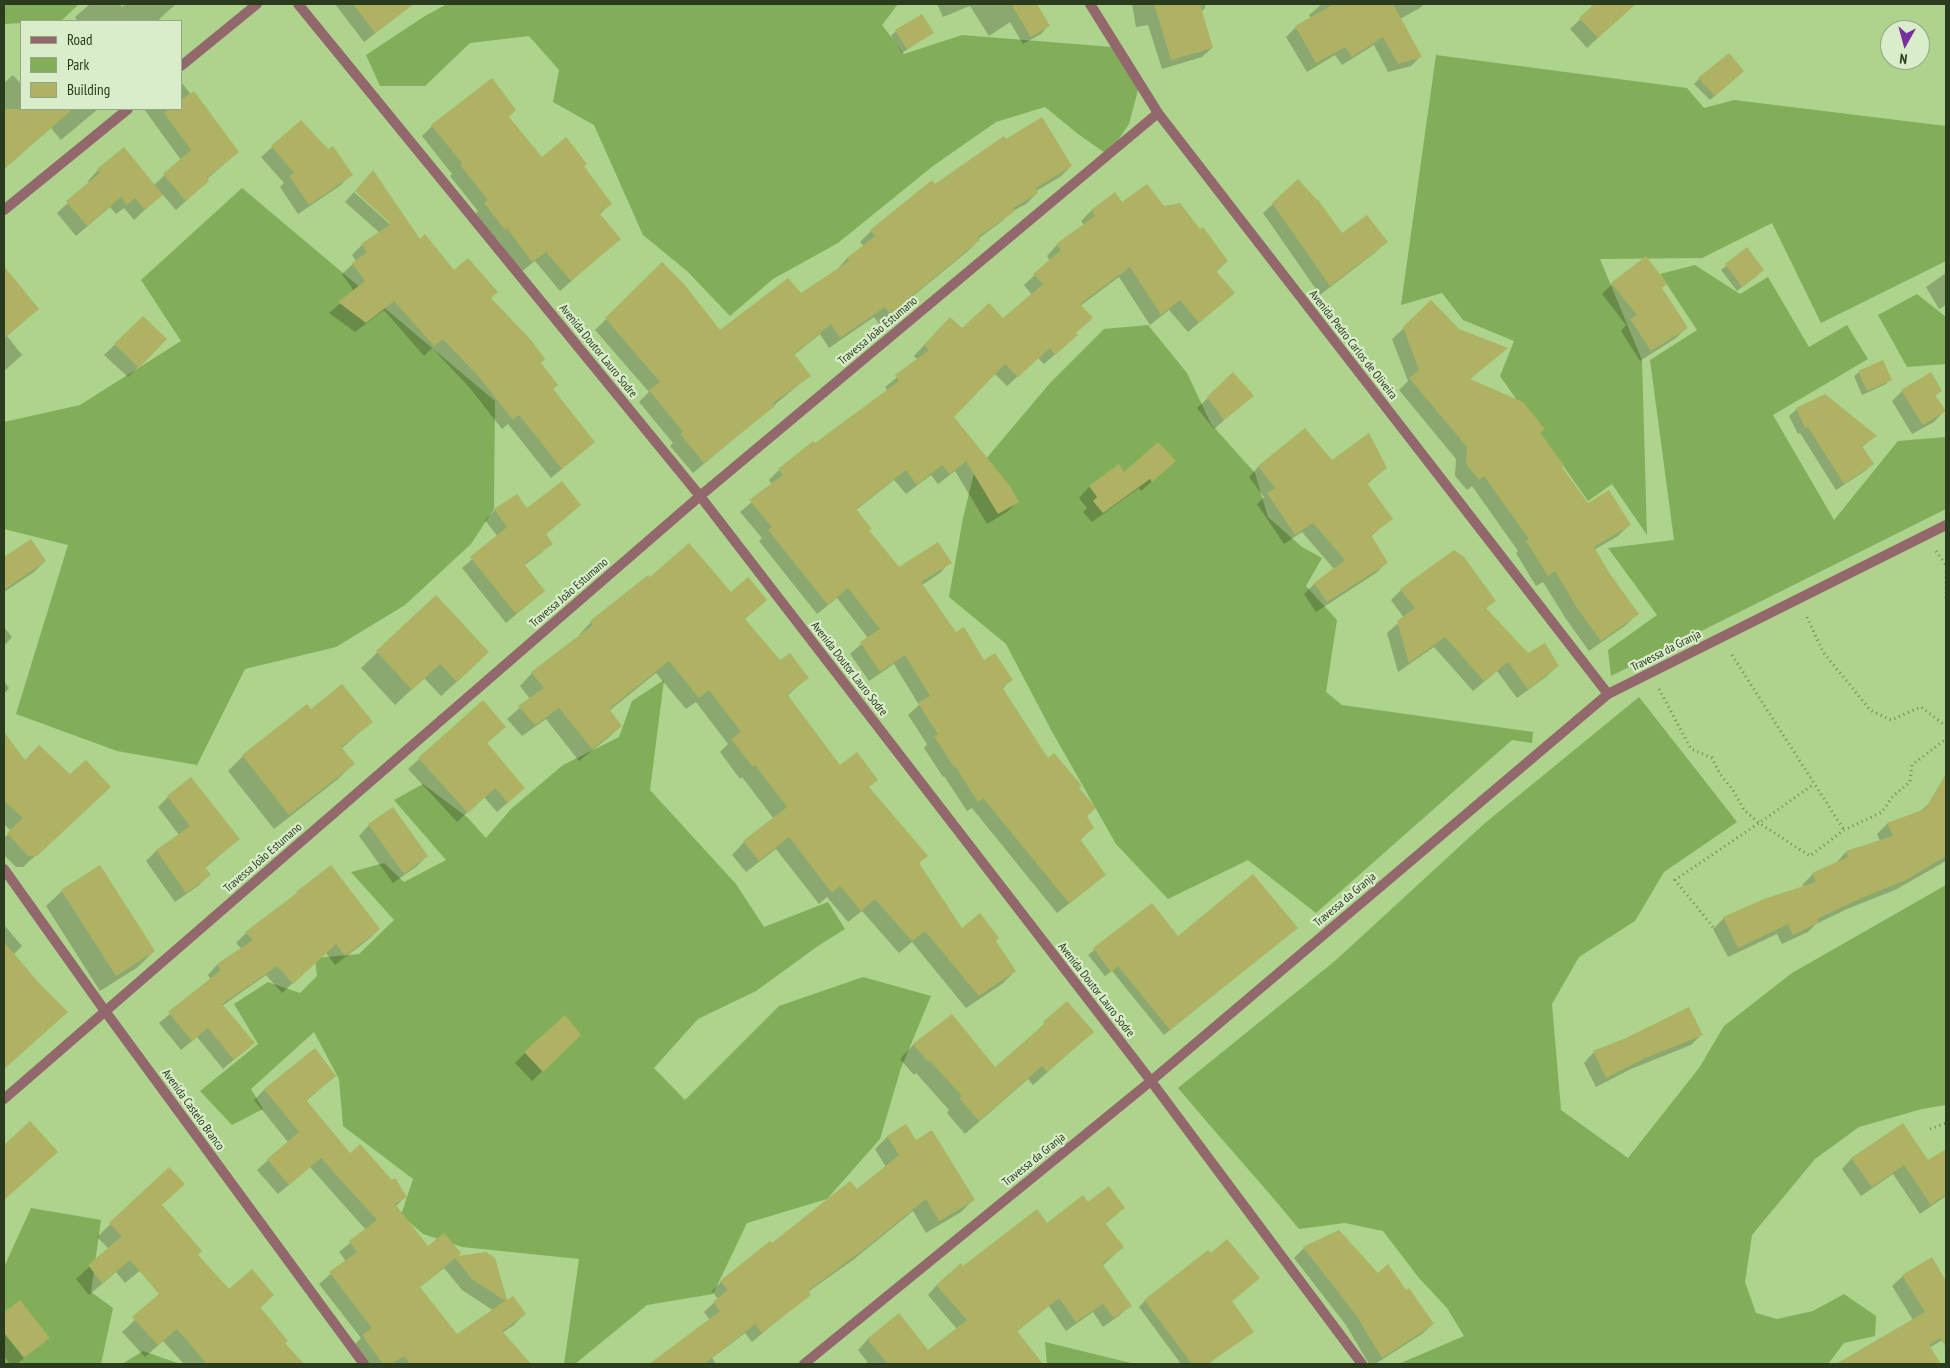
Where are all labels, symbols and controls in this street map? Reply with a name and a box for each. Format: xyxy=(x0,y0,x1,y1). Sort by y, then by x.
legend xyxy=(20,20,182,110)
north arrow xyxy=(1880,20,1930,70)
text: Road xyxy=(67,30,93,49)
text: N xyxy=(1898,50,1908,68)
text: Park xyxy=(67,55,89,74)
text: Building xyxy=(67,80,110,99)
street label: Avenida Pedro Carlos de Oliveira xyxy=(1306,288,1400,402)
street label: Travessa João Estumano xyxy=(835,294,921,368)
street label: Avenida Doutor Lauro Sodre xyxy=(556,301,640,401)
street label: Travessa João Estumano xyxy=(527,555,611,631)
street label: Avenida Doutor Lauro Sodre xyxy=(808,619,890,719)
street label: Travessa da Granja xyxy=(1629,627,1703,675)
street label: Travessa João Estumano xyxy=(221,820,305,896)
street label: Travessa da Granja xyxy=(1311,870,1379,930)
street label: Avenida Doutor Lauro Sodre xyxy=(1055,940,1137,1040)
street label: Avenida Castelo Branco xyxy=(159,1067,227,1153)
street label: Travessa da Granja xyxy=(1000,1130,1068,1190)

